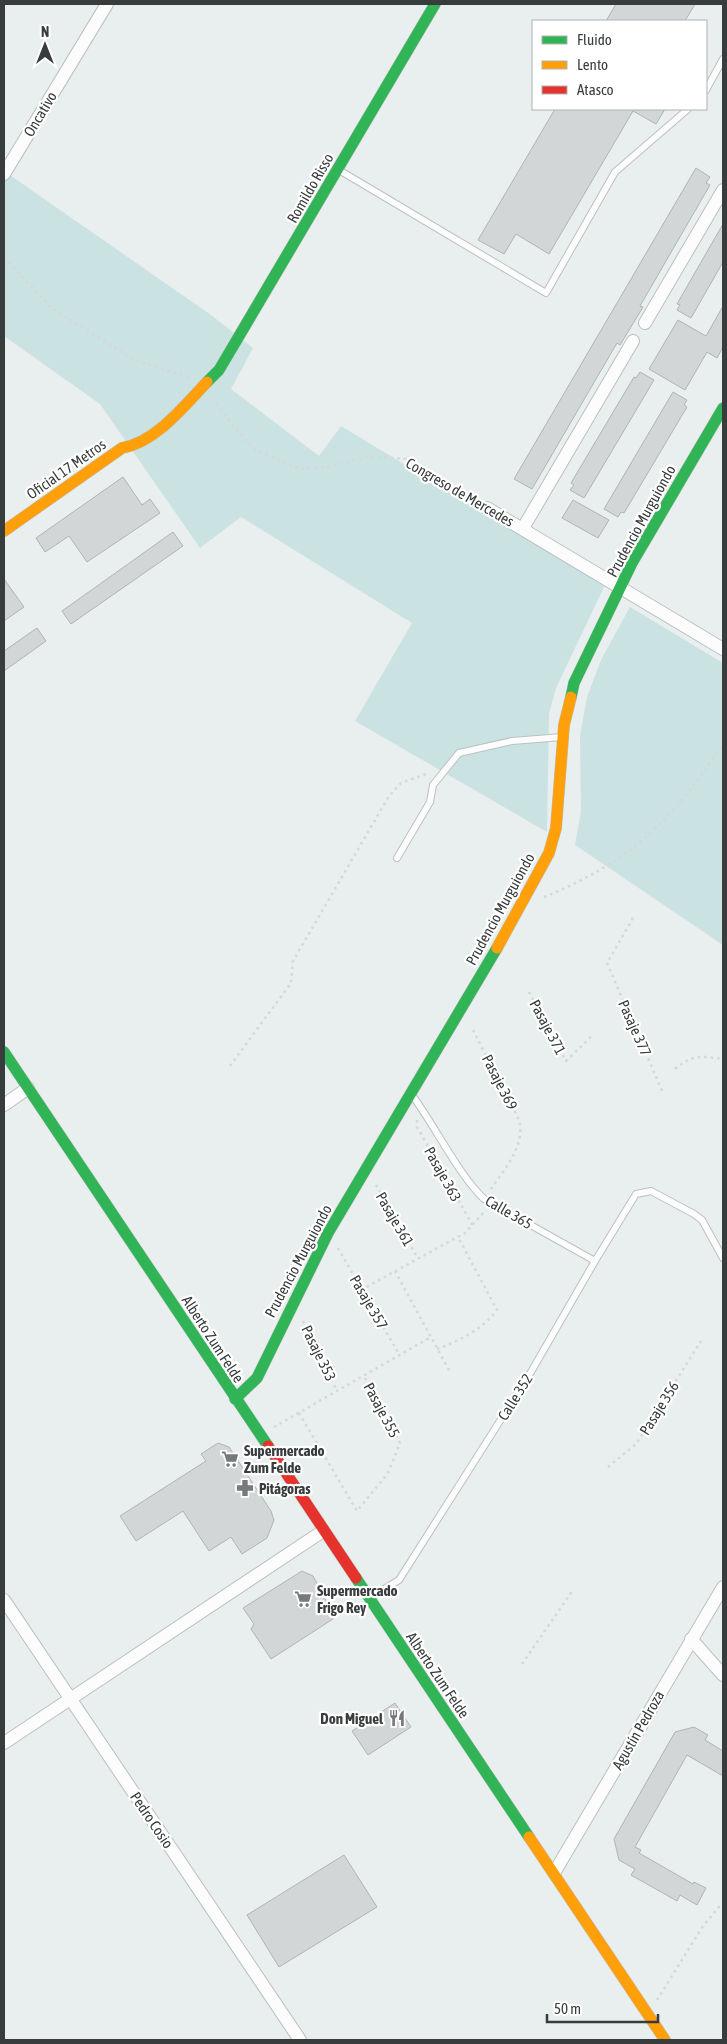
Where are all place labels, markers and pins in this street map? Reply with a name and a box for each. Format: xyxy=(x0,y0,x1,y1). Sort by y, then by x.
place label: Supermercado Zum Felde xyxy=(244,1442,325,1476)
supermarket icon: Supermercado Zum Felde xyxy=(220,1449,240,1469)
pharmacy icon: Pitágoras xyxy=(235,1478,255,1498)
place label: Pitágoras xyxy=(259,1480,311,1497)
place label: Supermercado Frigo Rey xyxy=(317,1582,398,1616)
supermarket icon: Supermercado Frigo Rey xyxy=(293,1589,313,1609)
restaurant icon: Don Miguel xyxy=(387,1708,407,1728)
place label: Don Miguel xyxy=(320,1710,384,1727)

